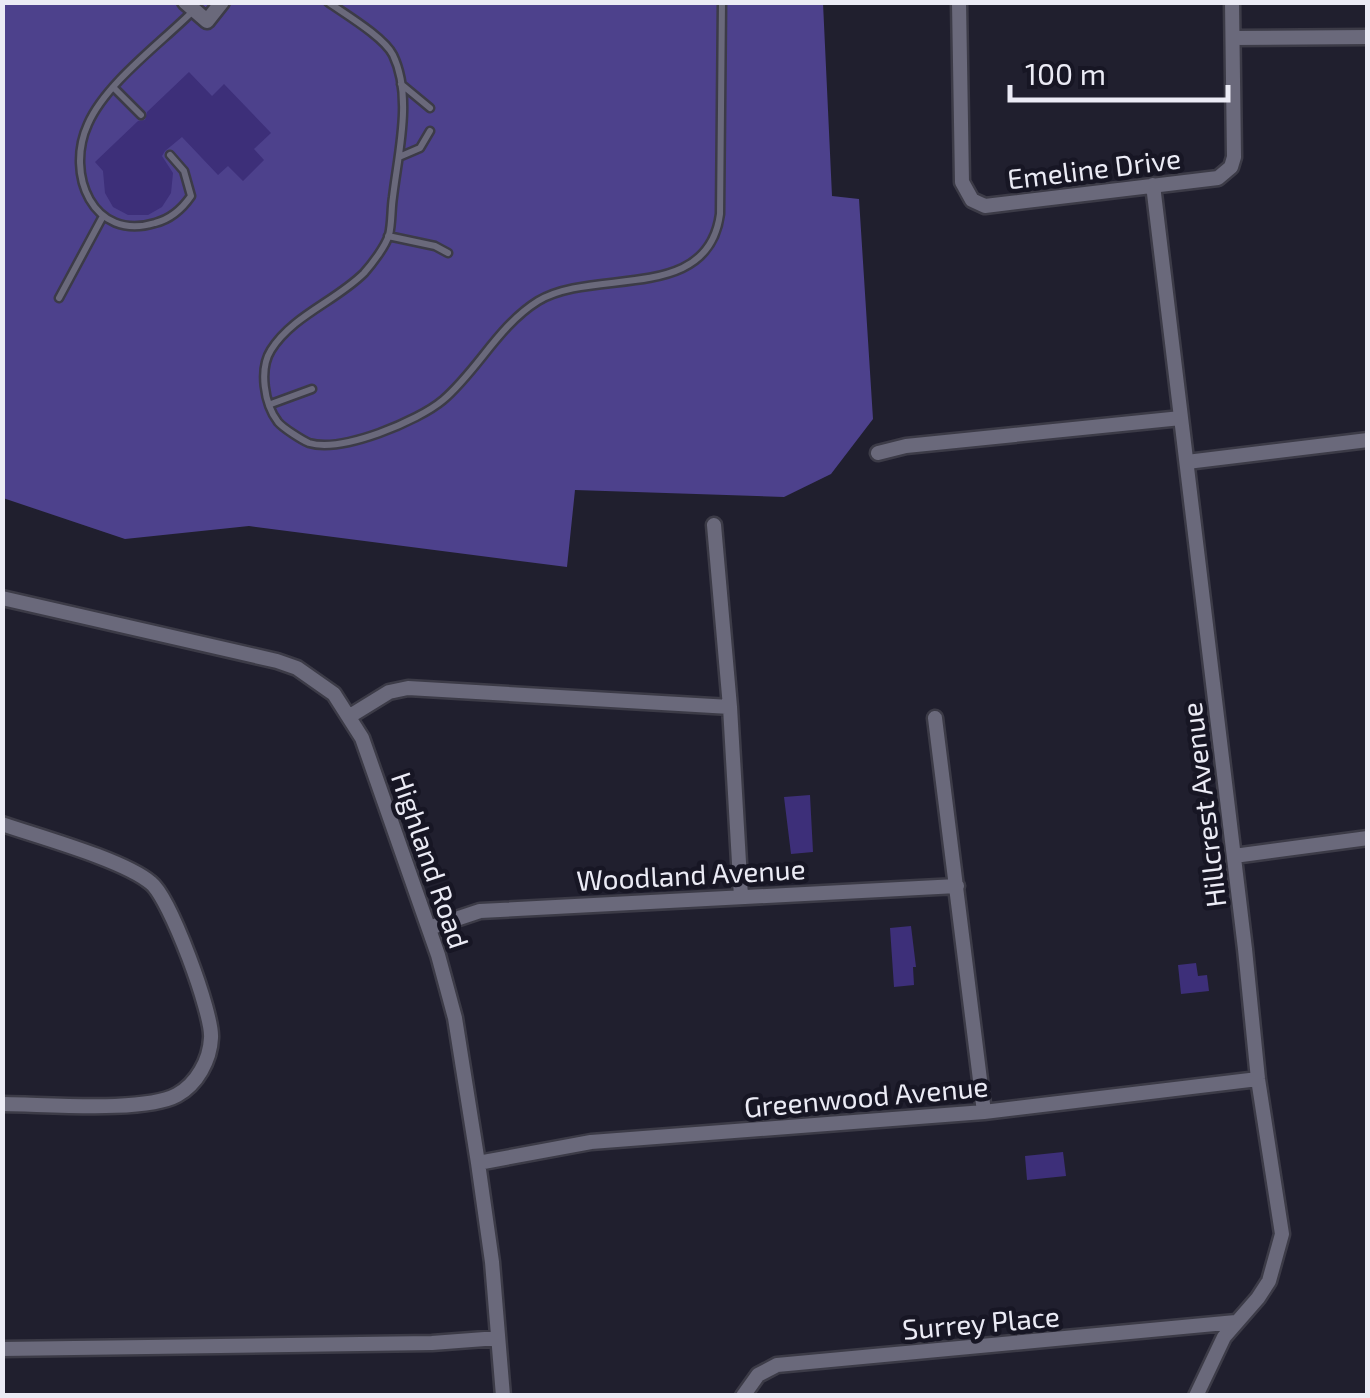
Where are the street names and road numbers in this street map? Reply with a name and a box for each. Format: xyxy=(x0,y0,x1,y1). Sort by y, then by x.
street label: Emeline Drive xyxy=(1005,140,1183,196)
street label: Hillcrest Avenue xyxy=(1174,701,1232,909)
street label: Highland Road xyxy=(385,767,477,953)
street label: Woodland Avenue xyxy=(576,851,806,897)
street label: Greenwood Avenue xyxy=(742,1068,990,1124)
street label: Surrey Place xyxy=(901,1298,1061,1346)

